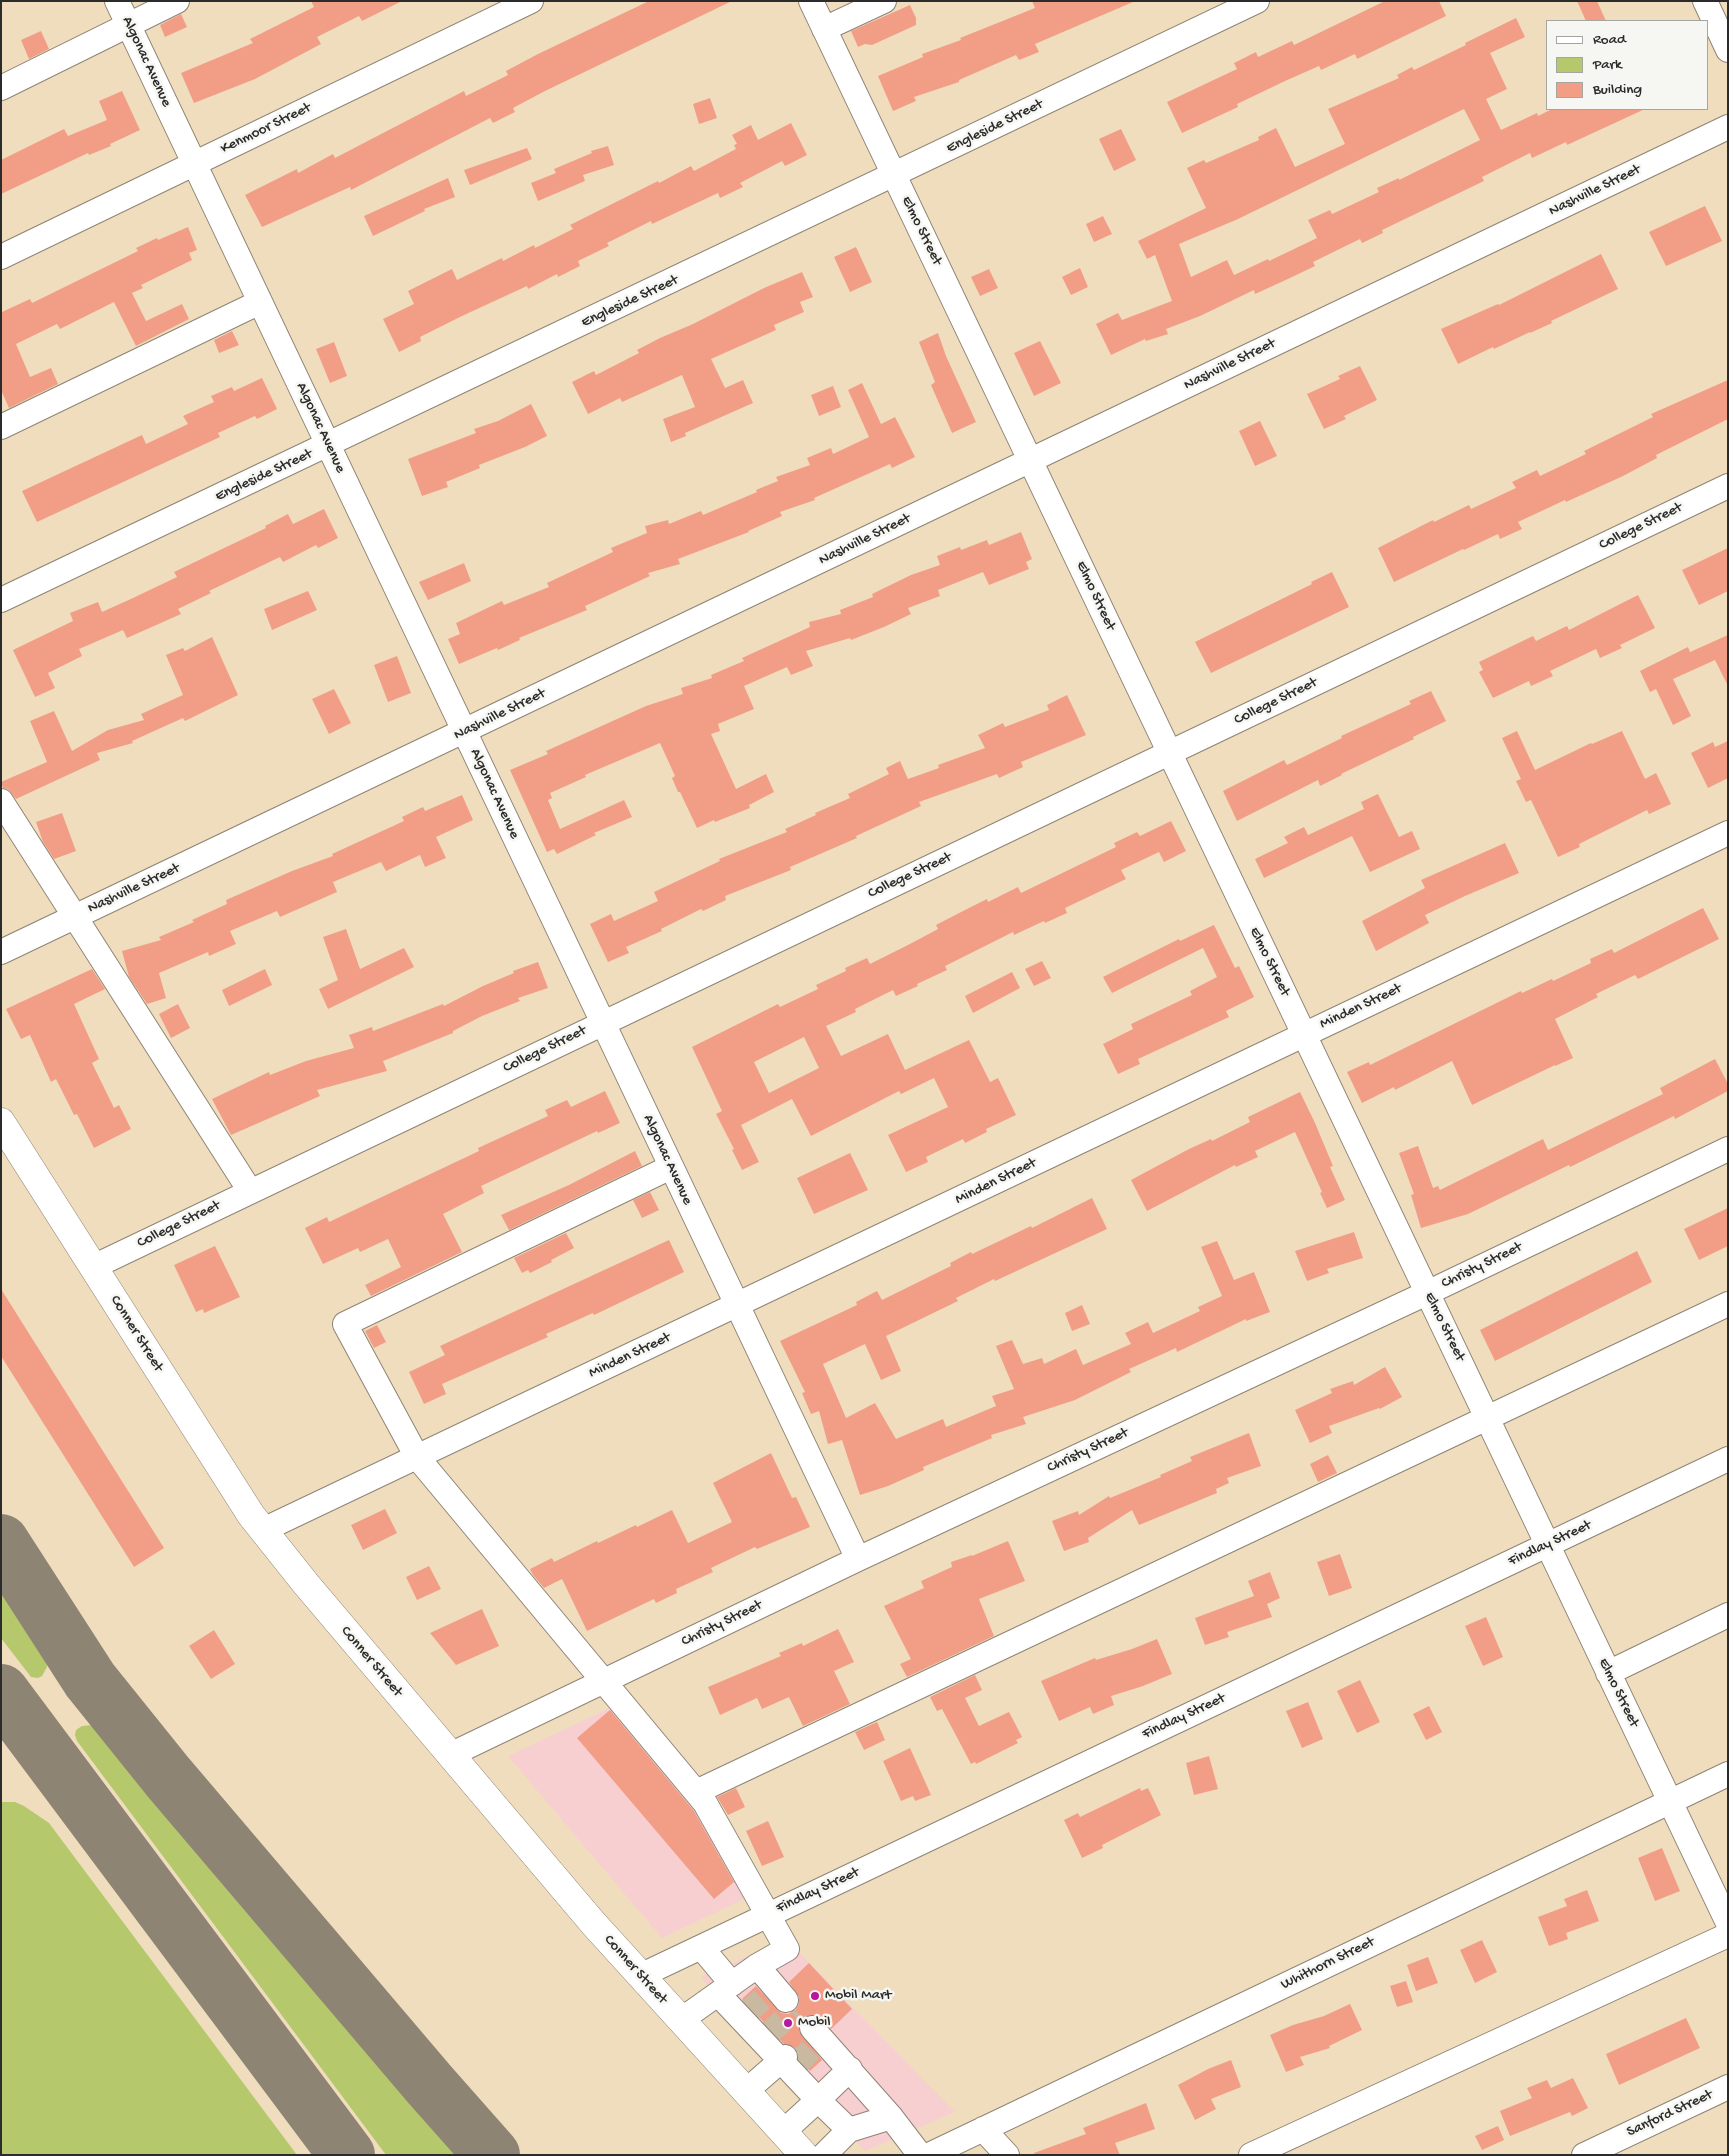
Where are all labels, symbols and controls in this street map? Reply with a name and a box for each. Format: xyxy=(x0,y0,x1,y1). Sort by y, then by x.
street label: Algonac Avenue xyxy=(117,14,175,110)
legend xyxy=(1546,20,1709,110)
text: Road xyxy=(1593,31,1626,49)
text: Park xyxy=(1593,56,1622,74)
text: Building xyxy=(1593,81,1642,99)
street label: Engleside Street xyxy=(944,96,1046,158)
street label: Kenmoor Street xyxy=(218,99,314,159)
street label: Nashville Street xyxy=(1546,161,1644,221)
street label: Elmo Street xyxy=(897,194,945,268)
street label: Engleside Street xyxy=(579,272,681,332)
street label: Nashville Street xyxy=(1181,335,1279,395)
street label: Algonac Avenue xyxy=(291,380,349,476)
street label: Engleside Street xyxy=(213,446,315,506)
street label: College Street xyxy=(1597,499,1685,555)
street label: Nashville Street xyxy=(816,510,914,570)
street label: Elmo Street xyxy=(1071,558,1119,634)
street label: College Street xyxy=(1232,674,1320,730)
street label: Nashville Street xyxy=(451,685,549,745)
street label: Algonac Avenue xyxy=(465,746,523,842)
street label: College Street xyxy=(865,849,955,903)
street label: Nashville Street xyxy=(85,860,183,918)
street label: Elmo Street xyxy=(1245,925,1293,999)
street label: Minden Street xyxy=(1317,980,1405,1034)
street label: College Street xyxy=(501,1022,589,1078)
street label: Algonac Avenue xyxy=(638,1112,696,1208)
street label: Minden Street xyxy=(953,1155,1039,1209)
street label: College Street xyxy=(135,1197,223,1253)
street label: Christy Street xyxy=(1439,1239,1525,1293)
street label: Elmo Street xyxy=(1420,1290,1468,1364)
street label: Conner Street xyxy=(105,1292,167,1376)
street label: Minden Street xyxy=(586,1329,674,1383)
street label: Christy Street xyxy=(1045,1424,1131,1478)
street label: Findlay Street xyxy=(1506,1517,1594,1571)
street label: Christy Street xyxy=(679,1597,765,1651)
street label: Conner Street xyxy=(336,1623,406,1701)
street label: Elmo Street xyxy=(1594,1656,1642,1730)
street label: Findlay Street xyxy=(1140,1690,1228,1744)
street label: Findlay Street xyxy=(774,1864,862,1918)
street label: Conner Street xyxy=(599,1932,671,2008)
street label: Whithorn Street xyxy=(1278,1934,1378,1994)
place label: Mobil Mart xyxy=(825,1987,891,2005)
marker: Mobil Mart xyxy=(809,1990,821,2002)
place label: Mobil xyxy=(798,2014,831,2032)
marker: Mobil xyxy=(782,2017,794,2029)
street label: Sanford Street xyxy=(1624,2086,1716,2142)

